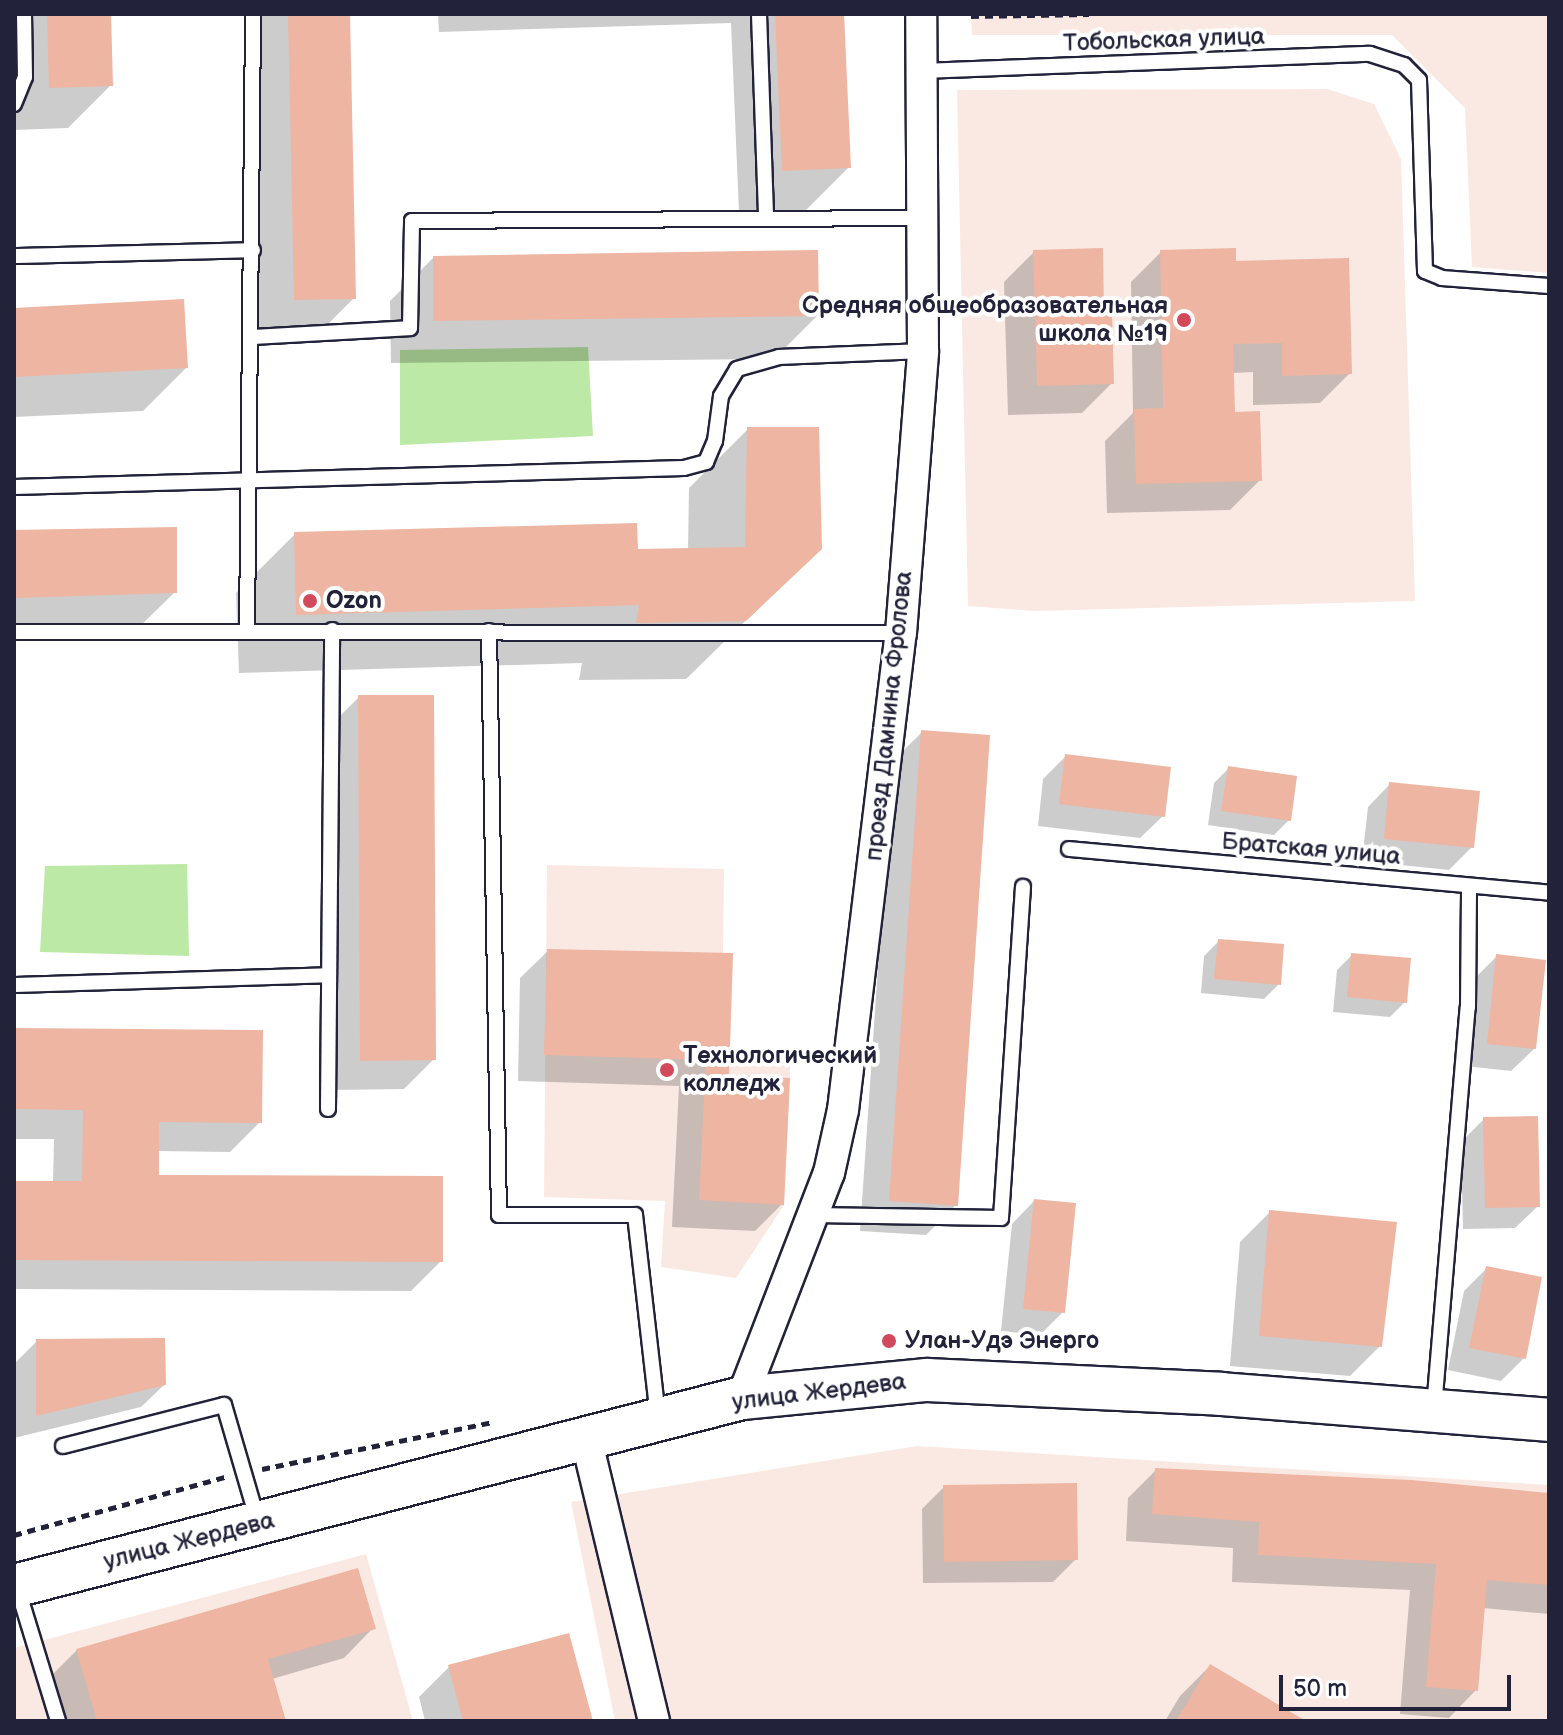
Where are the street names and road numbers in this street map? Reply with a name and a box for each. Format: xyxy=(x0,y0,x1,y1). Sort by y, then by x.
street label: Тобольская улица xyxy=(1063,22,1265,58)
street label: проезд Дамнина Фролова xyxy=(859,570,919,862)
street label: Братская улица xyxy=(1220,827,1402,871)
street label: улица Жердева xyxy=(730,1367,908,1417)
street label: улица Жердева xyxy=(101,1506,277,1576)

